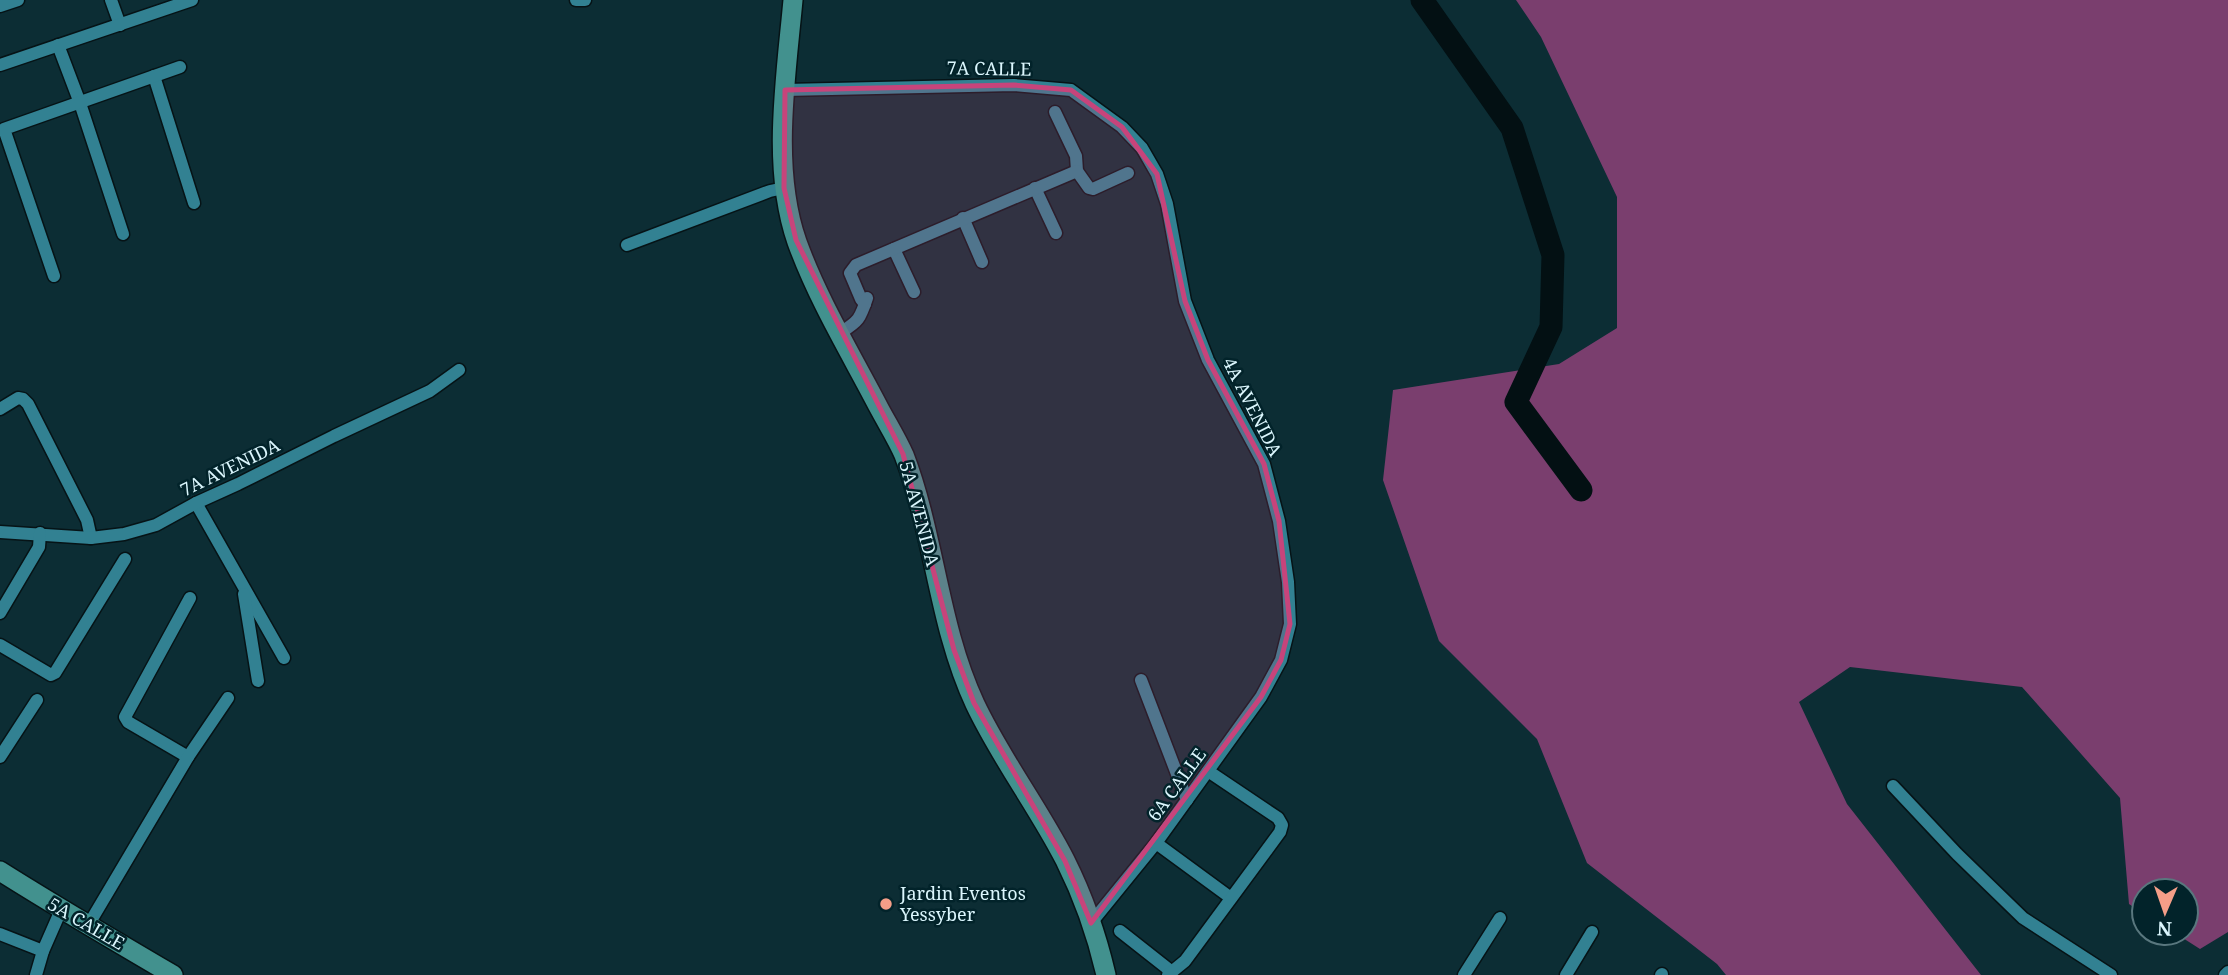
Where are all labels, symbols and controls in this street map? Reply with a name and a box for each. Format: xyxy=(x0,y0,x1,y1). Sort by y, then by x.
street label: 7A CALLE xyxy=(946,55,1032,81)
street label: 4A AVENIDA xyxy=(1218,353,1288,460)
street label: 7A AVENIDA xyxy=(176,433,284,502)
street label: 5A AVENIDA xyxy=(894,459,946,569)
street label: 6A CALLE xyxy=(1142,743,1211,826)
north arrow xyxy=(2130,877,2200,947)
place label: Jardin Eventos Yessyber xyxy=(899,881,1026,926)
street label: 5A CALLE xyxy=(44,892,129,955)
marker: Jardin Eventos Yessyber xyxy=(878,896,894,912)
text: N xyxy=(2156,916,2172,942)

